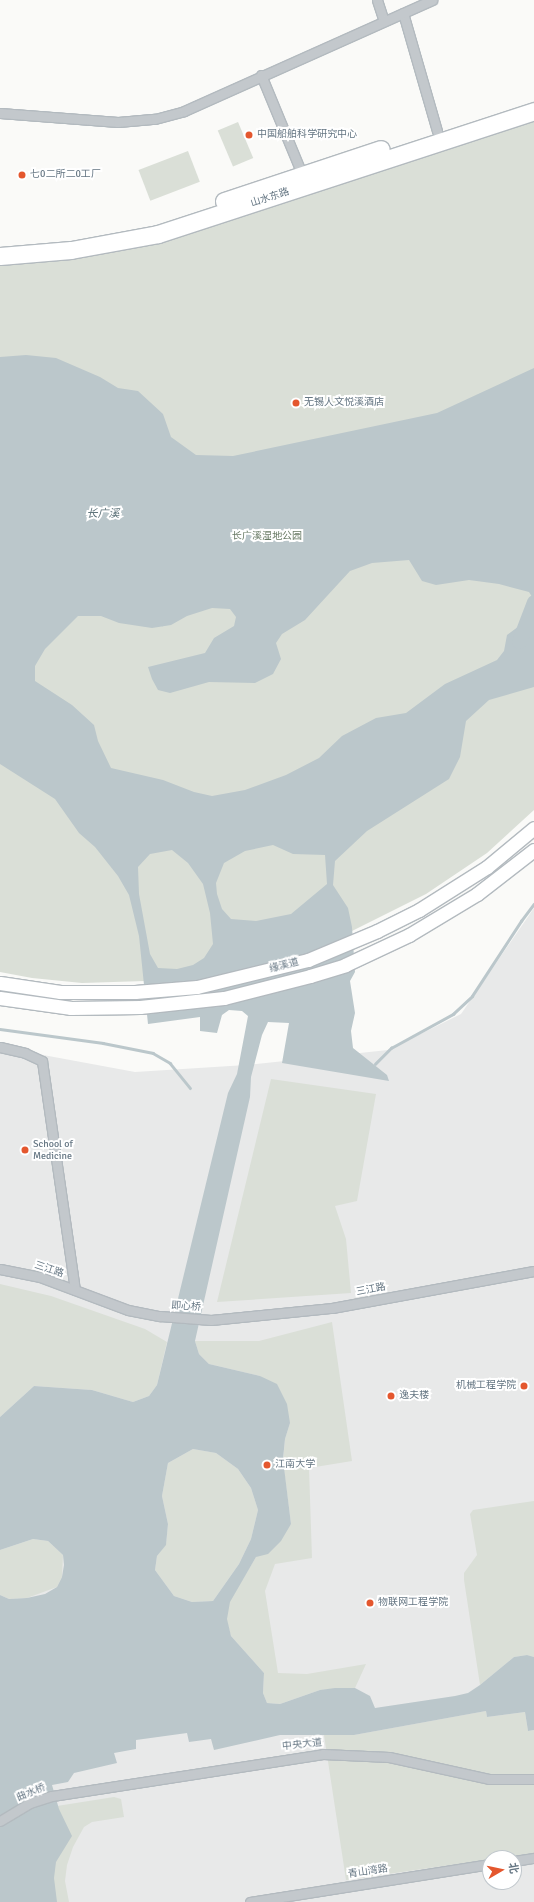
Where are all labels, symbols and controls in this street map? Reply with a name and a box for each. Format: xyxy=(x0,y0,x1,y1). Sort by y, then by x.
place label: 中国船舶科学研究中心 xyxy=(257,129,357,141)
marker: 中国船舶科学研究中心 xyxy=(244,130,254,140)
place label: 七0二所二0工厂 xyxy=(30,169,101,181)
marker: 七0二所二0工厂 xyxy=(17,170,27,180)
street label: 山水东路 xyxy=(249,186,291,210)
place label: 无锡人文悦溪酒店 xyxy=(304,397,384,409)
marker: 无锡人文悦溪酒店 xyxy=(291,398,301,408)
water label: 长广溪 xyxy=(87,507,119,521)
park label: 长广溪湿地公园 xyxy=(232,531,302,543)
street label: 缘溪道 xyxy=(268,956,300,976)
place label: School of Medicine xyxy=(33,1138,73,1162)
marker: School of Medicine xyxy=(20,1145,30,1155)
street label: 三江路 xyxy=(33,1260,65,1280)
street label: 三江路 xyxy=(355,1281,387,1299)
street label: 即心桥 xyxy=(171,1300,201,1314)
place label: 机械工程学院 xyxy=(456,1380,516,1392)
marker: 机械工程学院 xyxy=(519,1381,529,1391)
place label: 逸夫楼 xyxy=(399,1390,429,1402)
marker: 逸夫楼 xyxy=(386,1391,396,1401)
place label: 江南大学 xyxy=(275,1459,315,1471)
marker: 江南大学 xyxy=(262,1460,272,1470)
place label: 物联网工程学院 xyxy=(378,1597,448,1609)
marker: 物联网工程学院 xyxy=(365,1598,375,1608)
street label: 中央大道 xyxy=(281,1737,323,1753)
street label: 曲水桥 xyxy=(15,1782,47,1804)
north arrow xyxy=(482,1850,522,1890)
text: 北 xyxy=(506,1862,521,1875)
street label: 青山湾路 xyxy=(347,1863,389,1881)

